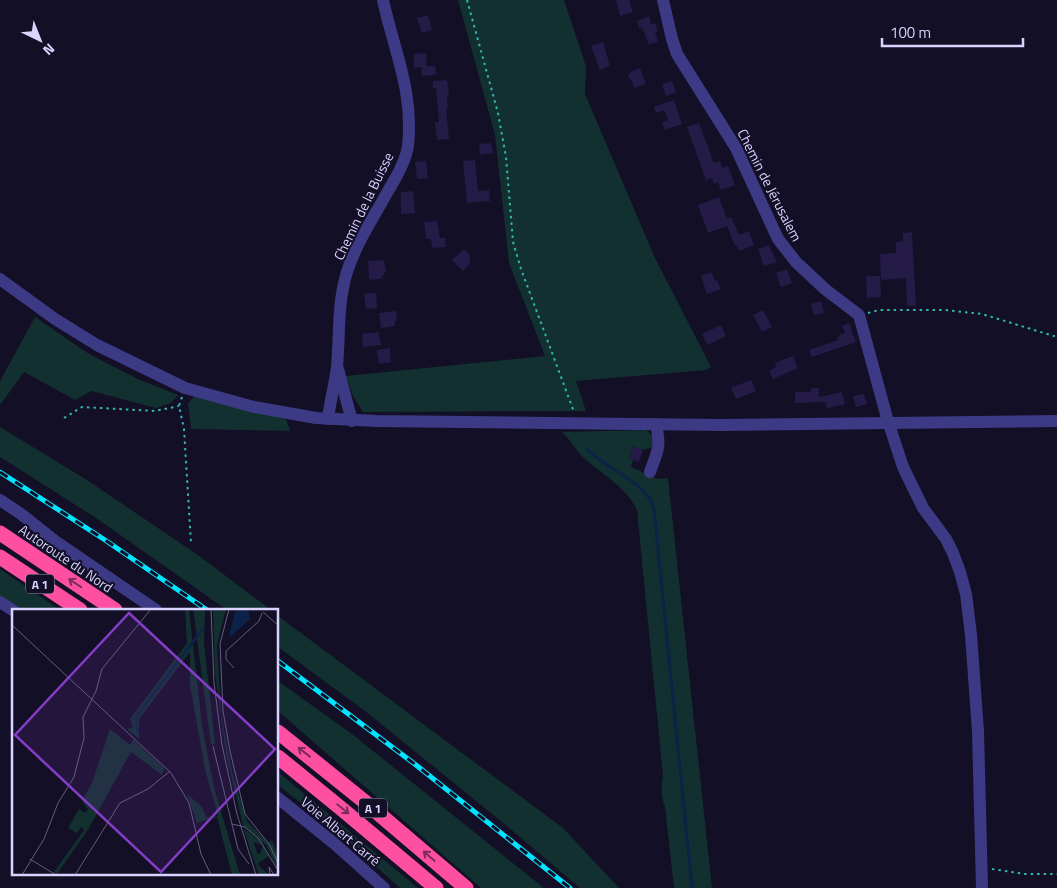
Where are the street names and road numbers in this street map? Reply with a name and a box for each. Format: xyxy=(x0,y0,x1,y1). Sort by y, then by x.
street label: Chemin de Jérusalem xyxy=(733,125,807,245)
street label: Chemin de la Buisse xyxy=(328,149,398,263)
street label: Autoroute du Nord xyxy=(15,519,117,597)
road number: A 1 xyxy=(26,574,54,594)
street label: Voie Albert Carré xyxy=(297,791,385,871)
road number: A 1 xyxy=(359,798,387,818)

